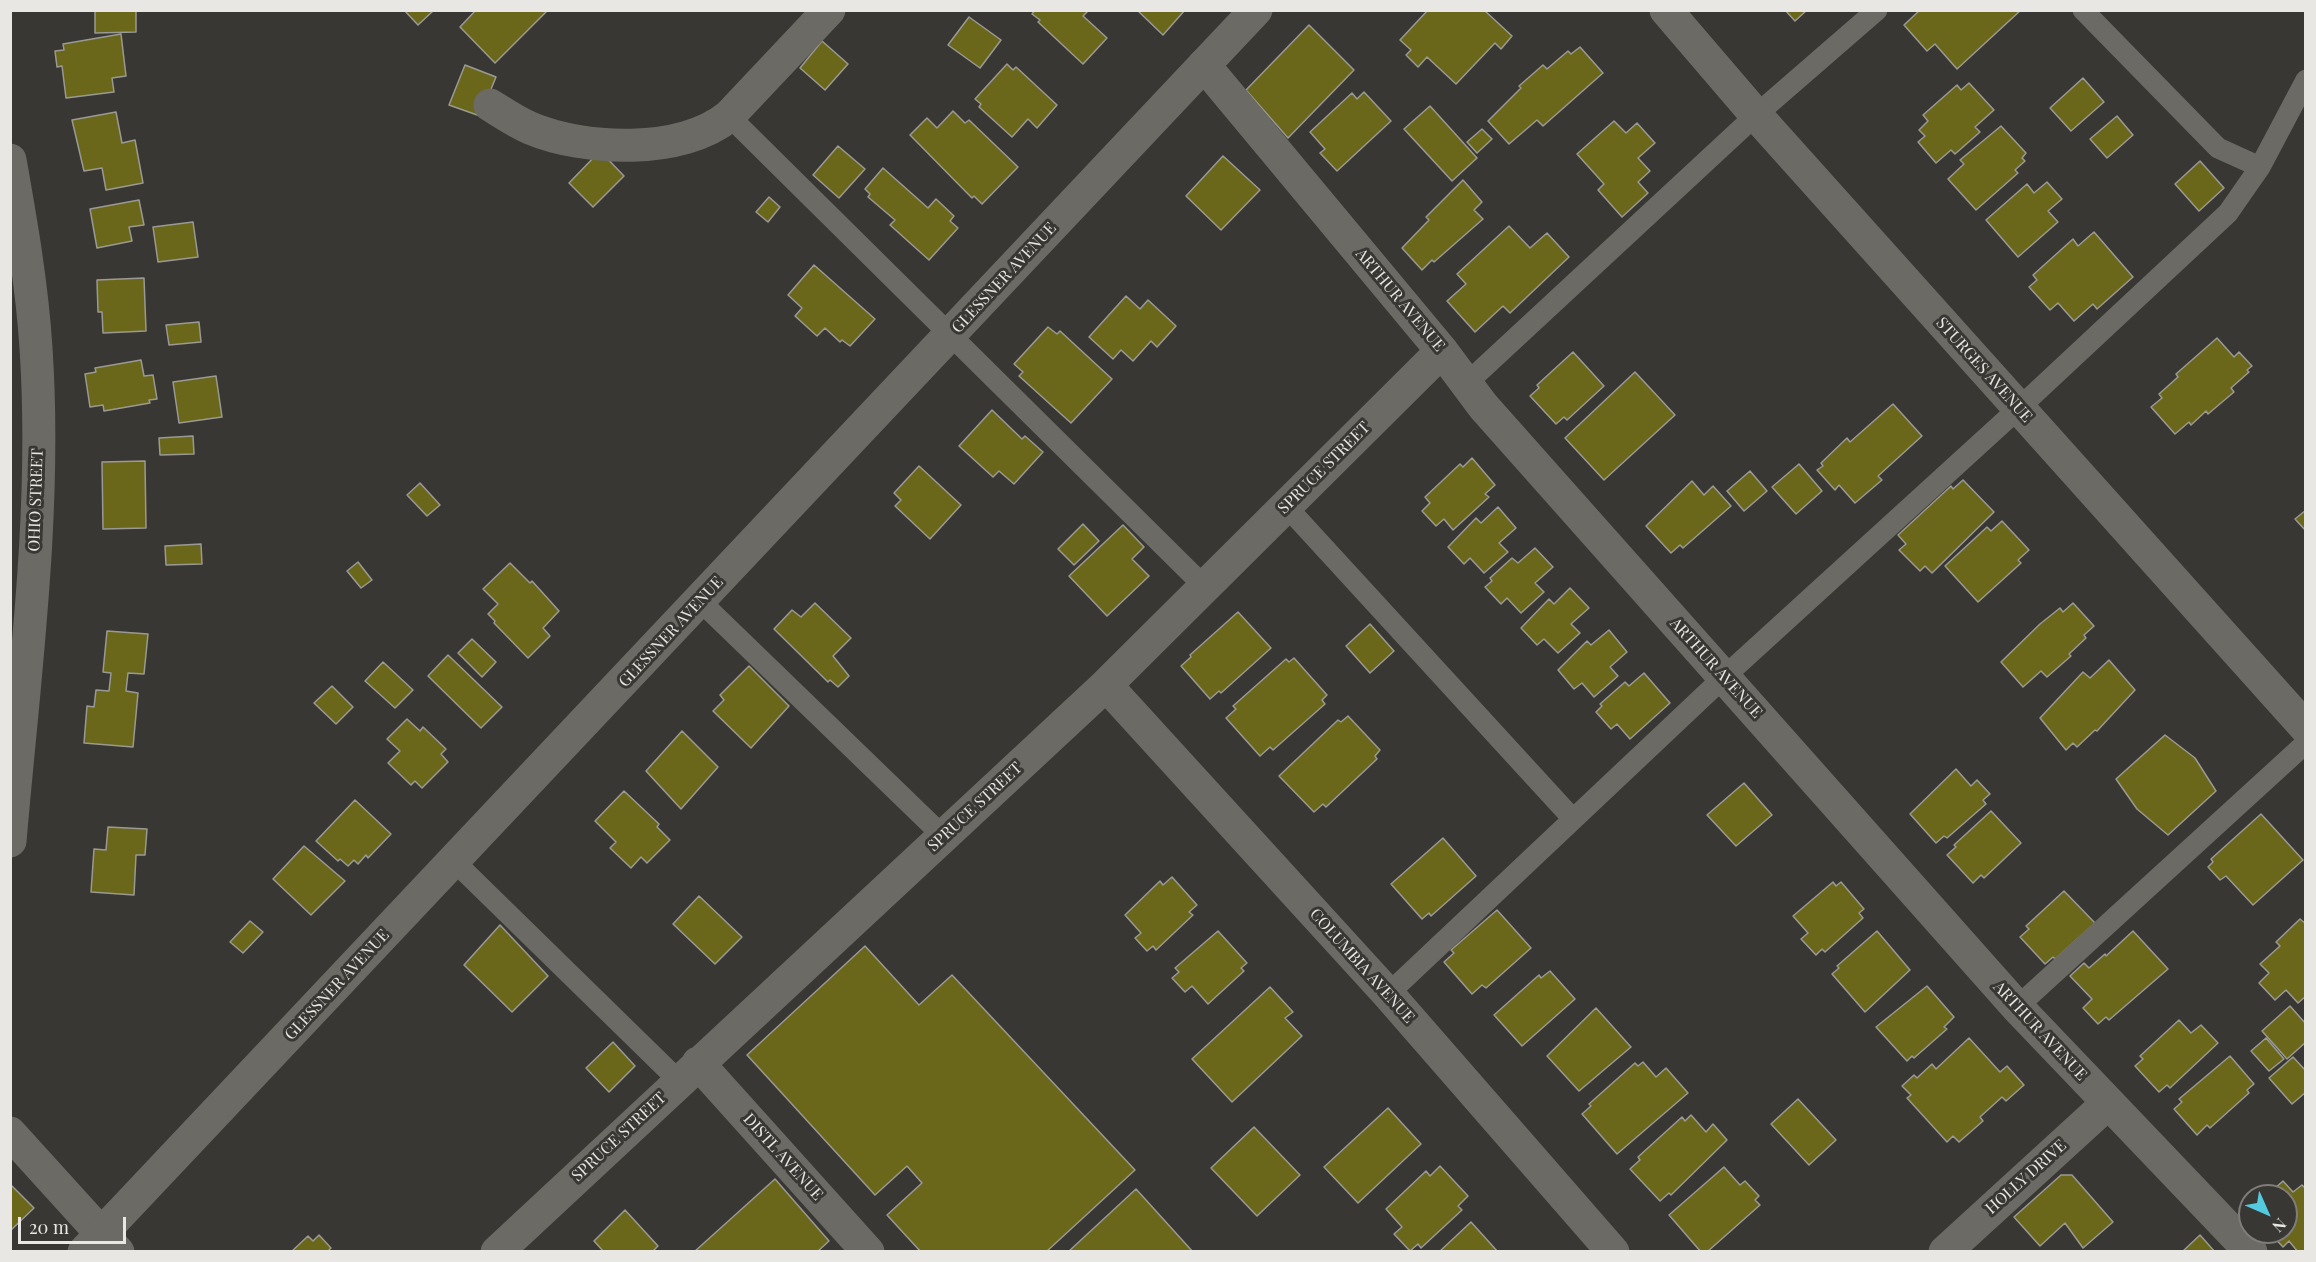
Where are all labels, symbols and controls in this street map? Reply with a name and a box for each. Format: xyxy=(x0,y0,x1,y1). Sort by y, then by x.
street label: GLESSNER AVENUE xyxy=(948,219,1060,337)
street label: ARTHUR AVENUE xyxy=(1351,245,1449,355)
street label: STURGES AVENUE xyxy=(1932,314,2036,426)
street label: SPRUCE STREET xyxy=(1274,418,1374,518)
street label: OHIO STREET xyxy=(25,448,47,552)
street label: GLESSNER AVENUE xyxy=(615,573,727,691)
street label: ARTHUR AVENUE xyxy=(1666,614,1766,722)
street label: SPRUCE STREET xyxy=(924,758,1026,856)
street label: COLUMBIA AVENUE xyxy=(1306,905,1418,1027)
street label: GLESSNER AVENUE xyxy=(281,926,393,1044)
street label: ARTHUR AVENUE xyxy=(1989,978,2091,1084)
street label: SPRUCE STREET xyxy=(568,1088,670,1186)
street label: DISTL AVENUE xyxy=(739,1110,827,1204)
street label: HOLLY DRIVE xyxy=(1982,1136,2070,1218)
north arrow xyxy=(2238,1184,2298,1244)
scale bar xyxy=(21,1205,129,1243)
text: N xyxy=(2268,1214,2291,1237)
text: 20 m xyxy=(29,1215,69,1239)

